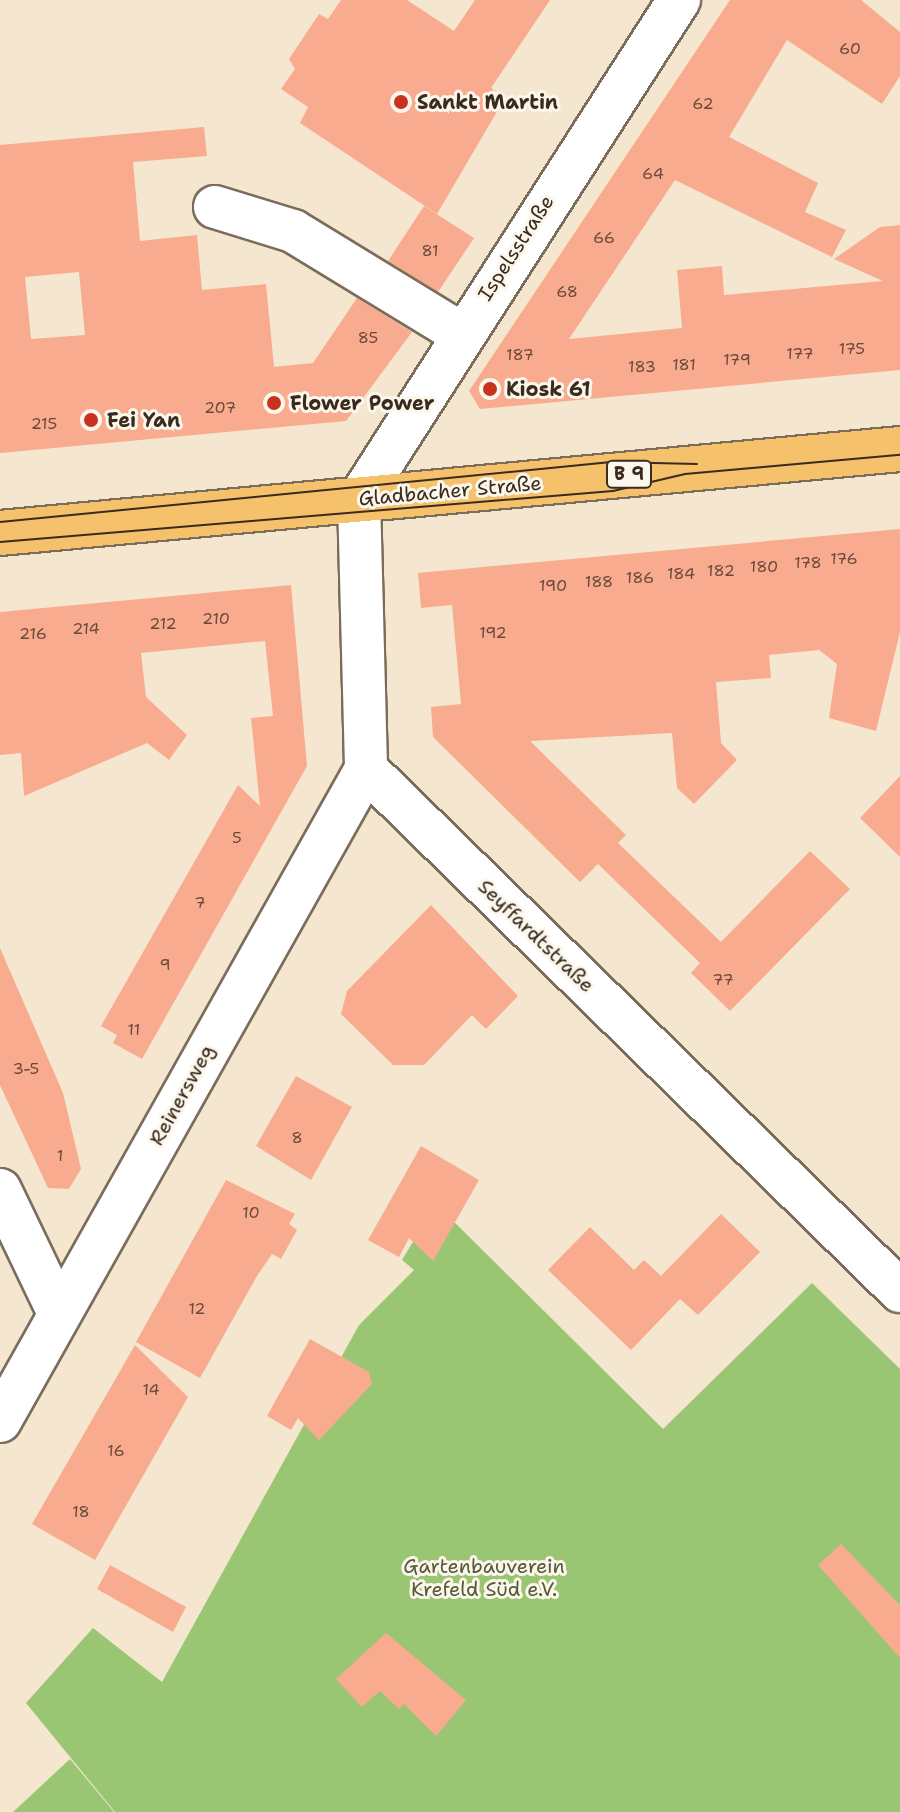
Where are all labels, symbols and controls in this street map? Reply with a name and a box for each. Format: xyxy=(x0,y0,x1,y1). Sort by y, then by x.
house number: 60 xyxy=(839,39,861,59)
place label: Sankt Martin xyxy=(417,90,558,114)
marker: Sankt Martin xyxy=(392,93,410,111)
house number: 62 xyxy=(692,94,714,114)
house number: 64 xyxy=(642,164,664,184)
street label: Ispelsstraße xyxy=(473,191,559,305)
house number: 66 xyxy=(593,228,615,248)
house number: 81 xyxy=(421,241,439,261)
house number: 68 xyxy=(556,282,578,302)
house number: 85 xyxy=(358,328,378,348)
house number: 175 xyxy=(839,339,865,359)
house number: 177 xyxy=(786,344,814,364)
house number: 187 xyxy=(506,345,534,365)
house number: 179 xyxy=(723,350,751,370)
house number: 181 xyxy=(672,355,696,375)
house number: 183 xyxy=(628,357,656,377)
place label: Kiosk 61 xyxy=(506,377,590,401)
marker: Kiosk 61 xyxy=(481,380,499,398)
place label: Flower Power xyxy=(290,391,434,415)
marker: Flower Power xyxy=(265,394,283,412)
house number: 207 xyxy=(204,398,236,418)
place label: Fei Yan xyxy=(107,408,180,432)
marker: Fei Yan xyxy=(82,411,100,429)
house number: 215 xyxy=(31,414,57,434)
road number: B 9 xyxy=(605,460,653,488)
street label: Gladbacher Straße xyxy=(358,471,542,511)
house number: 176 xyxy=(830,549,858,569)
house number: 178 xyxy=(794,553,822,573)
house number: 180 xyxy=(750,557,778,577)
house number: 182 xyxy=(707,561,735,581)
house number: 184 xyxy=(667,564,695,584)
house number: 186 xyxy=(626,568,654,588)
house number: 188 xyxy=(585,572,613,592)
house number: 190 xyxy=(539,576,567,596)
house number: 210 xyxy=(202,609,230,629)
house number: 212 xyxy=(149,614,177,634)
house number: 214 xyxy=(72,619,100,639)
house number: 192 xyxy=(479,623,507,643)
house number: 216 xyxy=(19,624,47,644)
house number: 5 xyxy=(232,828,242,848)
street label: Seyffardtstraße xyxy=(473,875,599,997)
house number: 7 xyxy=(194,893,206,913)
house number: 9 xyxy=(159,955,171,975)
house number: 77 xyxy=(712,970,734,990)
house number: 11 xyxy=(128,1020,140,1040)
street label: Reinersweg xyxy=(145,1040,219,1150)
house number: 3-5 xyxy=(13,1059,39,1079)
house number: 8 xyxy=(291,1128,303,1148)
house number: 1 xyxy=(57,1146,63,1166)
house number: 10 xyxy=(242,1203,260,1223)
house number: 12 xyxy=(188,1299,206,1319)
house number: 14 xyxy=(142,1380,160,1400)
house number: 16 xyxy=(107,1441,125,1461)
house number: 18 xyxy=(72,1502,90,1522)
park label: Gartenbauverein Krefeld Süd e.V. xyxy=(403,1555,565,1602)

